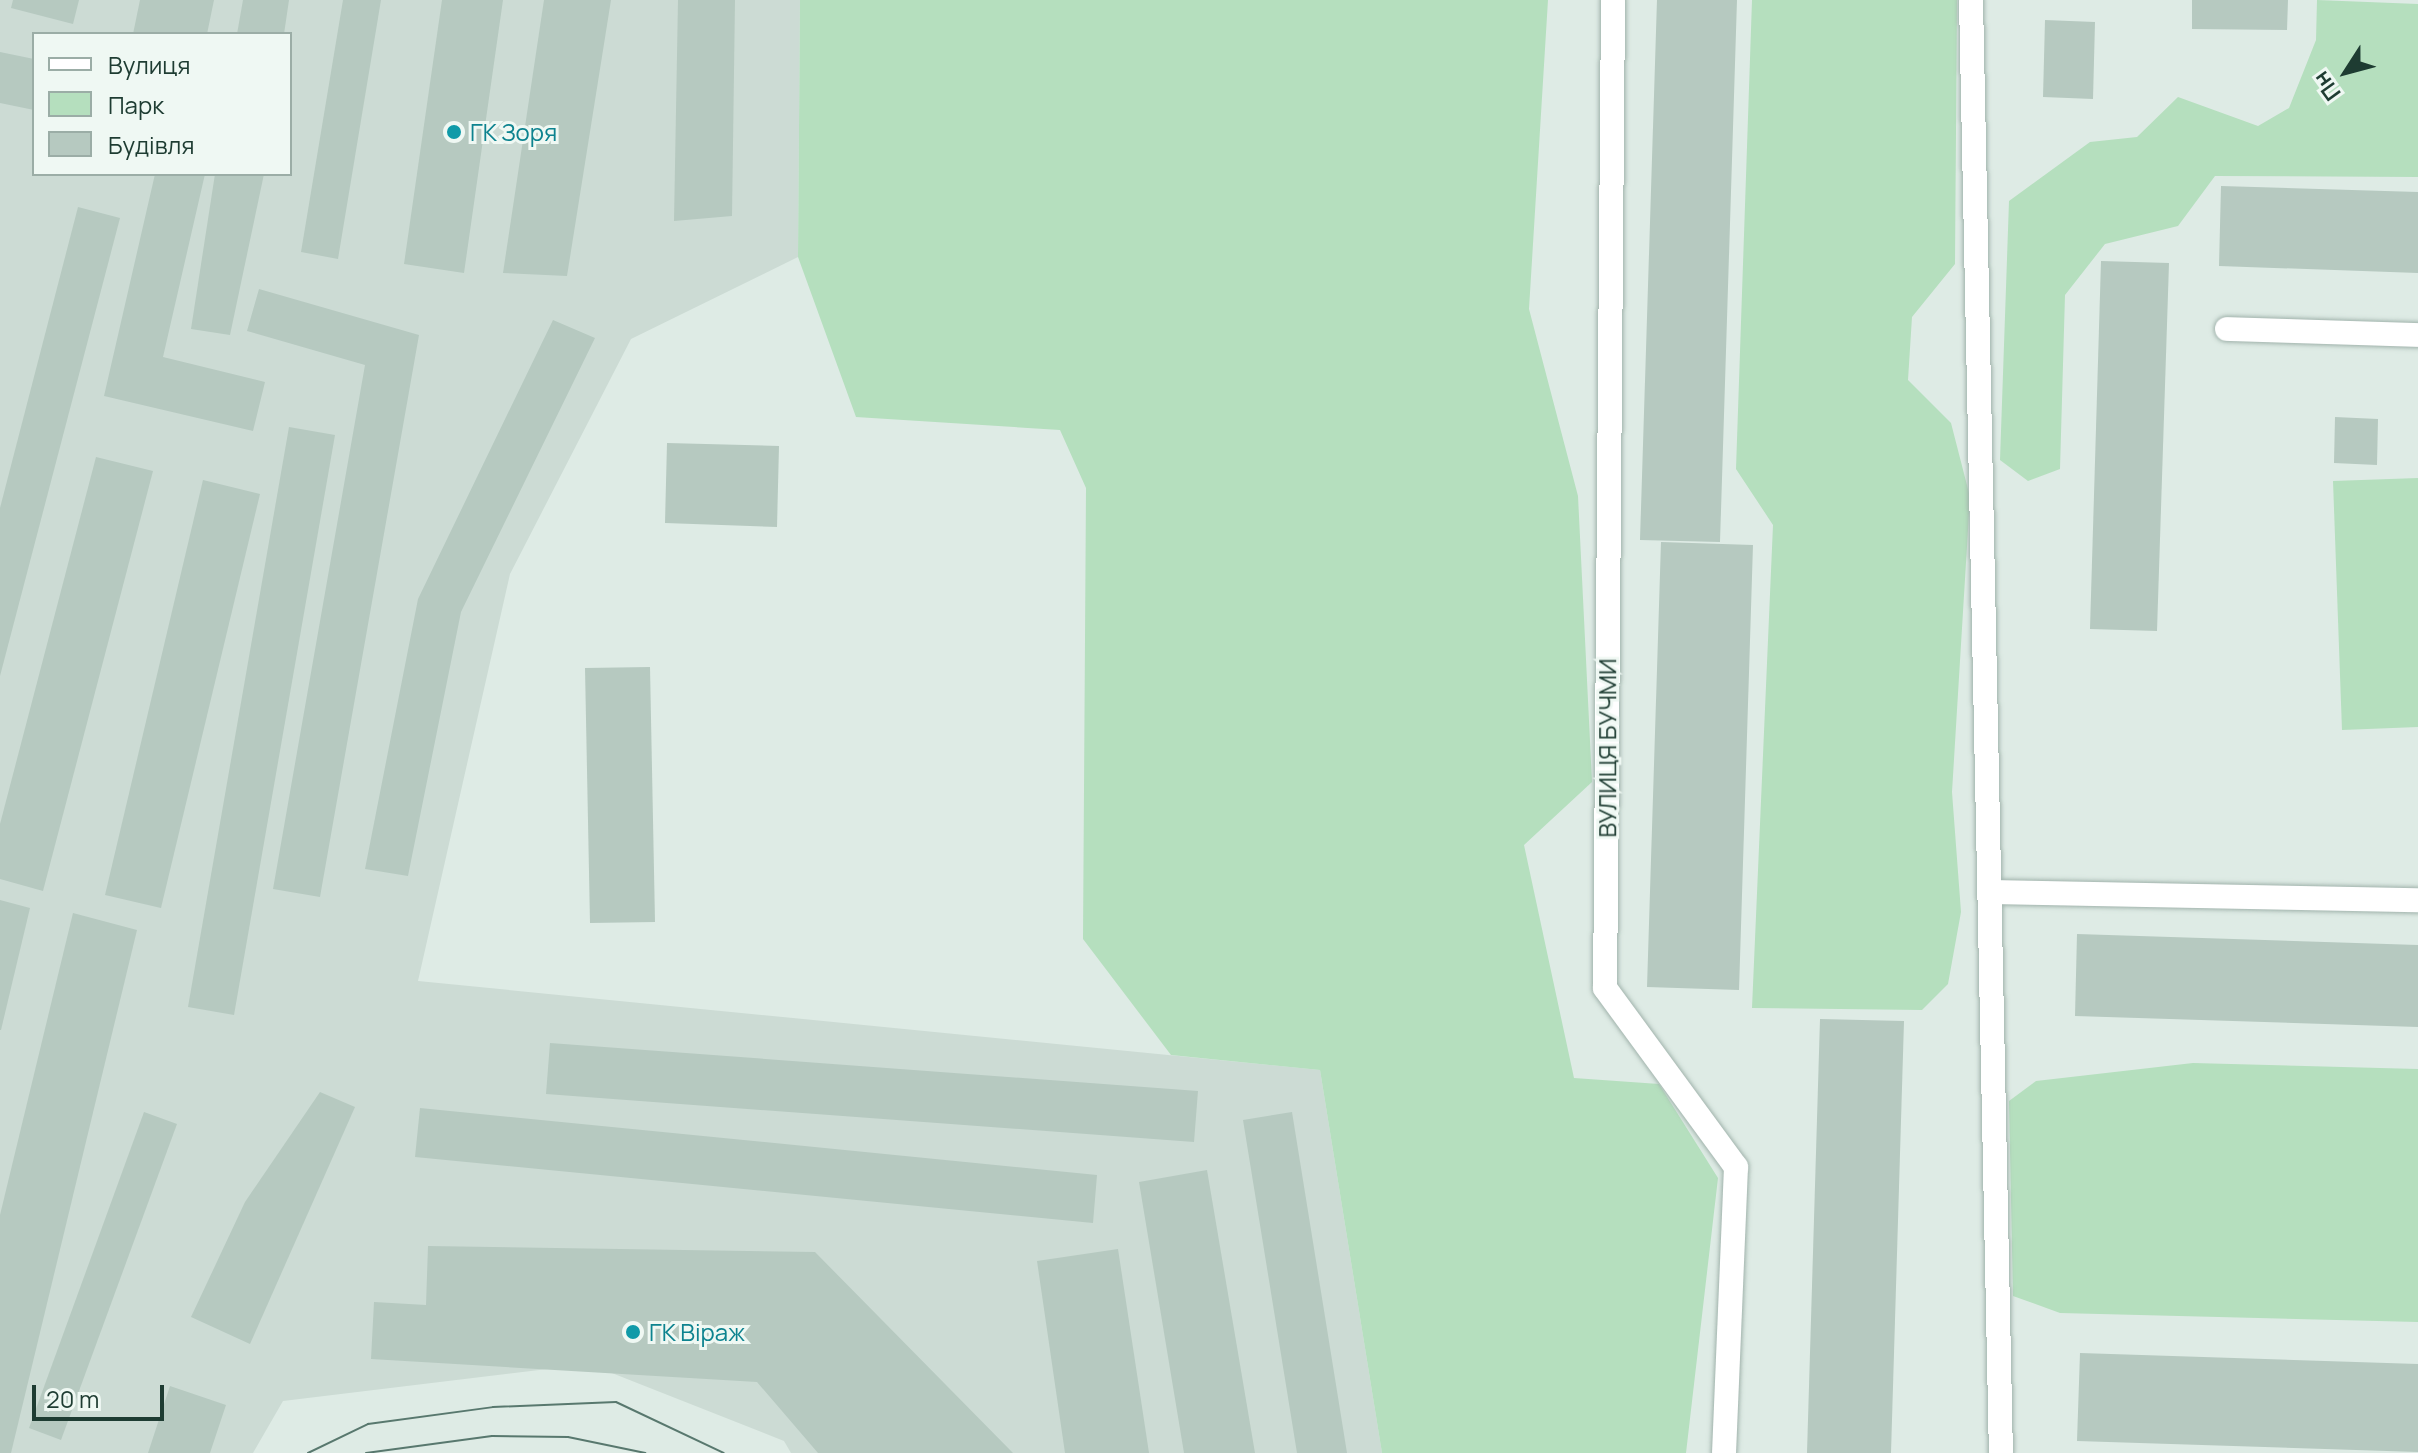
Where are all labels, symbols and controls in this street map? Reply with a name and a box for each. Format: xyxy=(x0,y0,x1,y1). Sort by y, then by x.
legend xyxy=(32,32,292,176)
north arrow xyxy=(2306,32,2386,112)
text: Вулиця xyxy=(108,48,190,81)
text: Пн xyxy=(2306,65,2347,107)
text: Парк xyxy=(108,88,164,121)
place label: ГК Зоря xyxy=(470,118,558,146)
marker: ГК Зоря xyxy=(445,123,463,141)
text: Будівля xyxy=(108,128,195,161)
street label: ВУЛИЦЯ БУЧМИ xyxy=(1593,658,1621,838)
place label: ГК Віраж xyxy=(649,1318,745,1346)
marker: ГК Віраж xyxy=(624,1323,642,1341)
scale bar xyxy=(36,1369,168,1419)
text: 20 m xyxy=(46,1382,99,1415)

